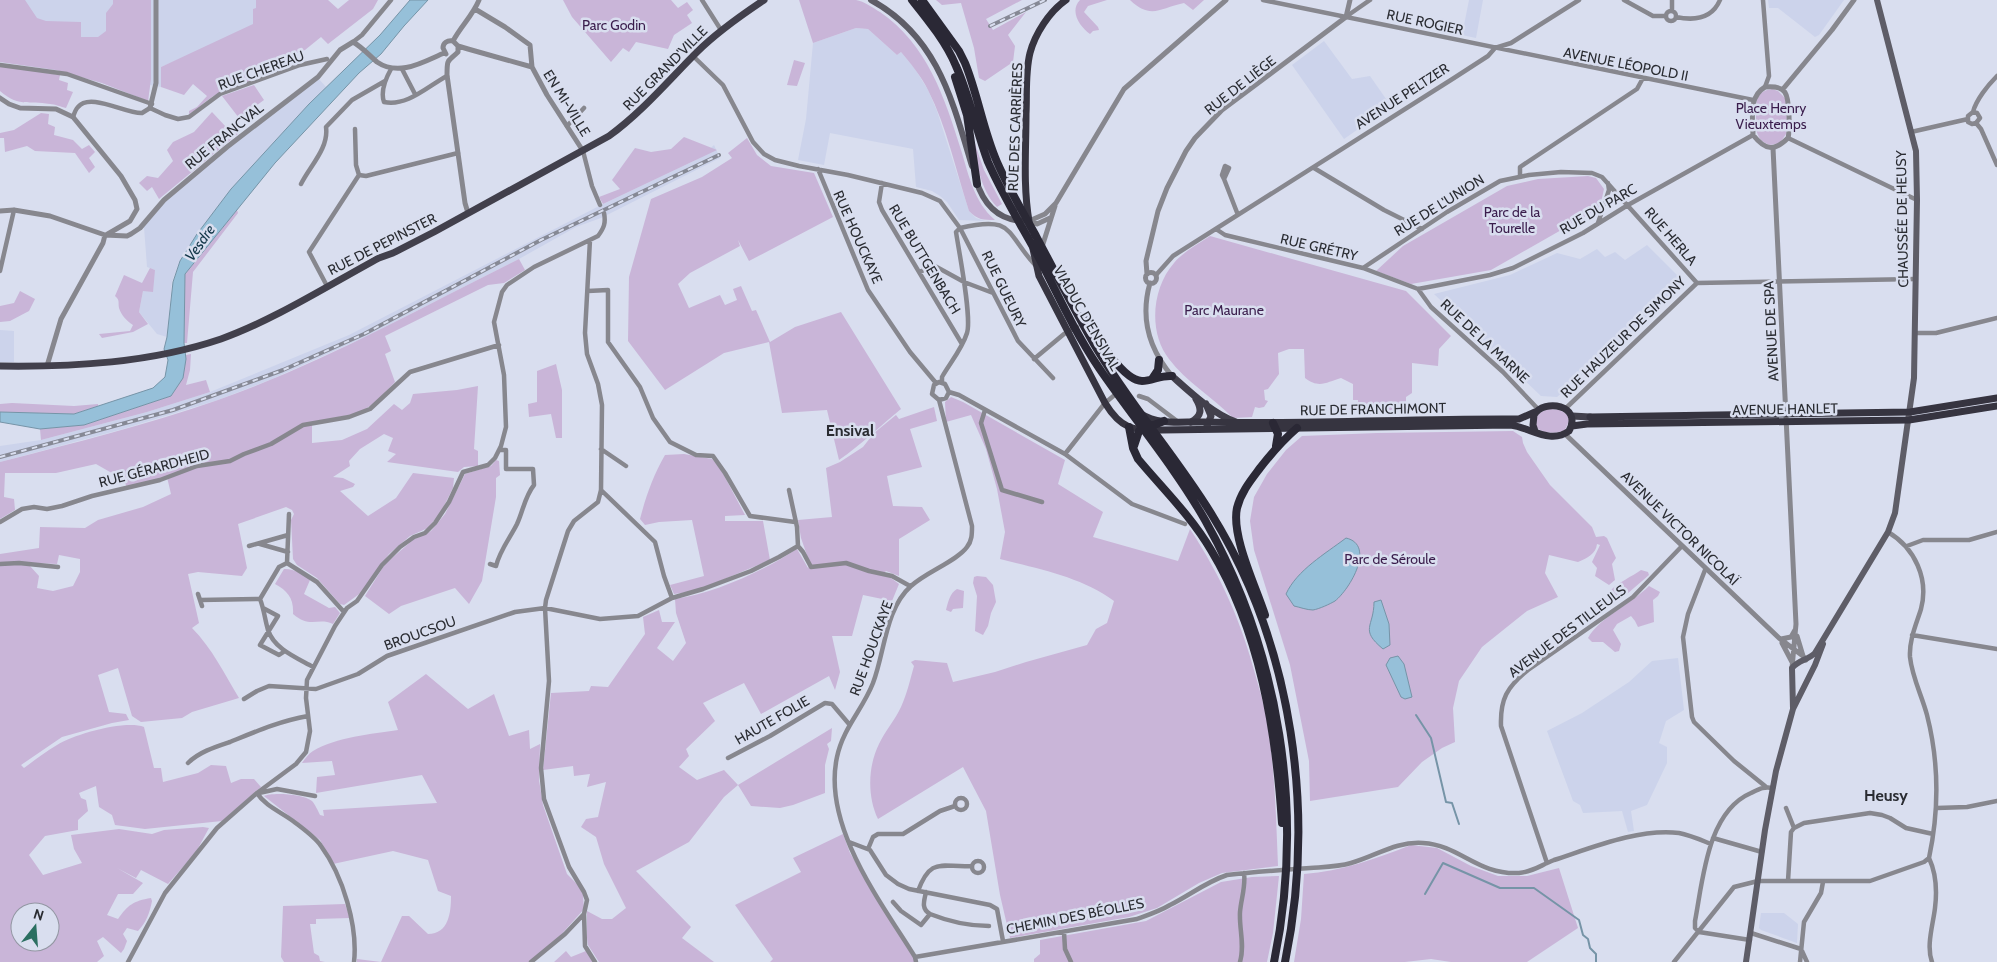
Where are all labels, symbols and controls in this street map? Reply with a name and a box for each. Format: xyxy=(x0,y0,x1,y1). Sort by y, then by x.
street label: RUE ROGIER xyxy=(1385,5,1466,39)
park label: Parc Godin xyxy=(582,16,646,34)
street label: RUE GRAND'VILLE xyxy=(619,22,711,114)
street label: AVENUE LÉOPOLD II xyxy=(1562,43,1690,85)
street label: RUE CHEREAU xyxy=(215,46,307,94)
street label: RUE DE LIÈGE xyxy=(1201,51,1280,119)
street label: AVENUE PELTZER xyxy=(1352,59,1453,133)
street label: RUE DES CARRIÈRES xyxy=(1004,62,1026,192)
street label: EN MI-VILLE xyxy=(539,66,595,140)
street label: RUE FRANCVAL xyxy=(181,99,267,173)
park label: Place Henry Vieuxtemps xyxy=(1736,99,1807,133)
street label: CHAUSSÉE DE HEUSY xyxy=(1892,149,1912,288)
street label: RUE DE L'UNION xyxy=(1391,170,1487,240)
street label: RUE DU PARC xyxy=(1556,179,1640,238)
street label: RUE HOUCKAYE xyxy=(829,188,887,287)
street label: RUE BUTTGENBACH xyxy=(885,201,965,317)
park label: Parc de la Tourelle xyxy=(1484,203,1540,237)
street label: RUE HERLA xyxy=(1641,203,1701,269)
street label: RUE DE PEPINSTER xyxy=(325,209,440,279)
water label: Vesdre xyxy=(181,221,219,265)
street label: RUE GRÉTRY xyxy=(1279,229,1360,265)
street label: RUE GUEURY xyxy=(978,248,1031,331)
street label: VIADUC D’ENSIVAL xyxy=(1050,262,1124,374)
street label: RUE HAUZEUR DE SIMONY xyxy=(1556,272,1690,402)
street label: AVENUE DE SPA xyxy=(1759,280,1783,382)
street label: RUE DE LA MARNE xyxy=(1437,295,1534,387)
park label: Parc Maurane xyxy=(1184,301,1264,319)
street label: RUE DE FRANCHIMONT xyxy=(1300,399,1447,419)
street label: AVENUE HANLET xyxy=(1732,399,1839,419)
district label: Ensival xyxy=(826,421,874,440)
street label: RUE GÉRARDHEID xyxy=(97,445,211,491)
street label: AVENUE VICTOR NICOLAÏ xyxy=(1617,467,1743,589)
park label: Parc de Séroule xyxy=(1344,550,1436,568)
street label: AVENUE DES TILLEULS xyxy=(1505,581,1629,681)
street label: RUE HOUCKAYE xyxy=(845,598,897,698)
street label: BROUCSOU xyxy=(381,612,459,654)
street label: HAUTE FOLIE xyxy=(732,691,813,749)
district label: Heusy xyxy=(1864,786,1908,805)
street label: CHEMIN DES BÉOLLES xyxy=(1005,894,1145,938)
north arrow xyxy=(10,902,60,952)
text: N xyxy=(31,905,46,925)

